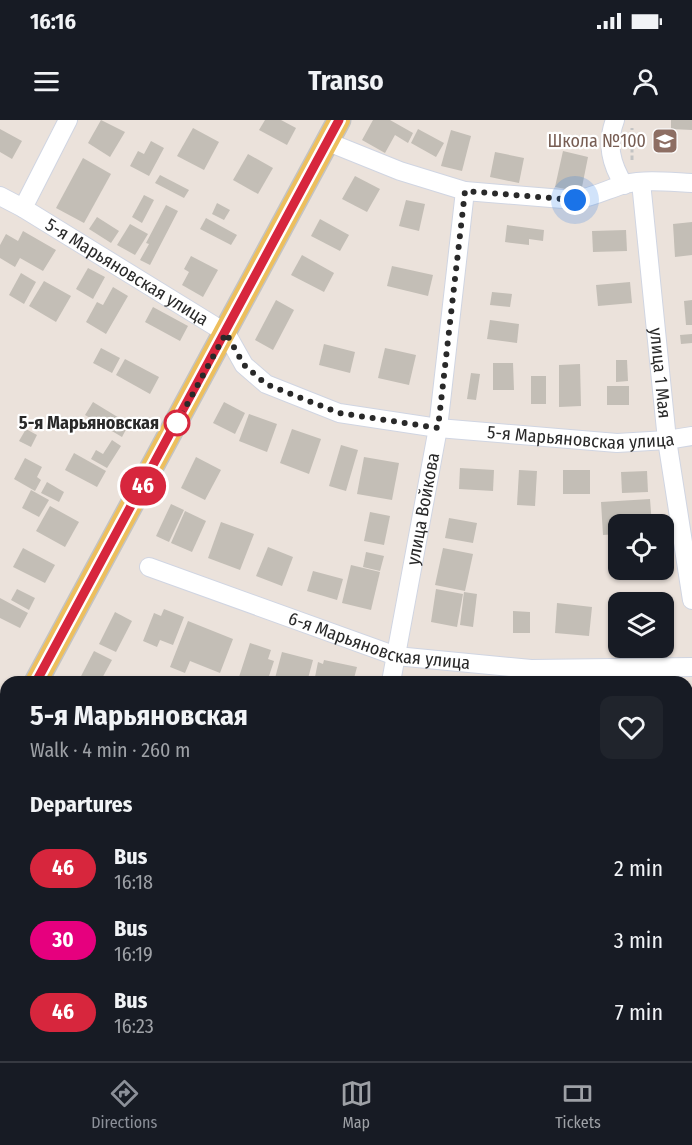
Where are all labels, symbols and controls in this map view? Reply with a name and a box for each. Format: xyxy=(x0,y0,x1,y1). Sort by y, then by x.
text: 16:16 xyxy=(30,8,76,35)
icon: menu xyxy=(30,65,63,98)
text: Transo xyxy=(308,65,384,97)
icon: person xyxy=(629,65,662,98)
school or university icon: Школа №100 xyxy=(650,126,680,156)
place label: Школа №100 xyxy=(547,130,646,152)
your location xyxy=(560,185,590,215)
street label: 5-я Марьяновская улица xyxy=(41,213,213,331)
street label: улица 1 Мая xyxy=(645,327,676,420)
marker: 5-я Марьяновская xyxy=(164,410,190,436)
place label: 5-я Марьяновская xyxy=(19,412,159,434)
street label: 5-я Марьяновская улица xyxy=(486,421,676,454)
street label: улица Войкова xyxy=(402,451,444,567)
line badge: 46 xyxy=(116,466,170,506)
text: 46 xyxy=(132,473,154,499)
map controls xyxy=(608,514,674,658)
button: locate xyxy=(608,514,674,580)
button: layers xyxy=(608,592,674,658)
street label: 6-я Марьяновская улица xyxy=(285,607,471,674)
button: heart xyxy=(600,696,663,759)
text: 5-я Марьяновская xyxy=(30,699,248,732)
text: Walk · 4 min · 260 m xyxy=(30,738,190,762)
text: Departures xyxy=(30,791,132,818)
text: Bus xyxy=(114,843,147,870)
text: 46 xyxy=(52,855,74,881)
text: 2 min xyxy=(614,855,663,882)
text: 16:18 xyxy=(114,870,153,894)
text: Bus xyxy=(114,915,147,942)
text: 30 xyxy=(52,927,74,953)
text: 3 min xyxy=(614,927,663,954)
text: 16:19 xyxy=(114,942,153,966)
text: Bus xyxy=(114,987,147,1014)
text: 46 xyxy=(52,999,74,1025)
text: 7 min xyxy=(615,999,663,1026)
text: 16:23 xyxy=(114,1014,154,1038)
tab: Directions xyxy=(91,1077,157,1132)
tab: Map xyxy=(340,1077,373,1132)
tab: Tickets xyxy=(555,1077,601,1132)

